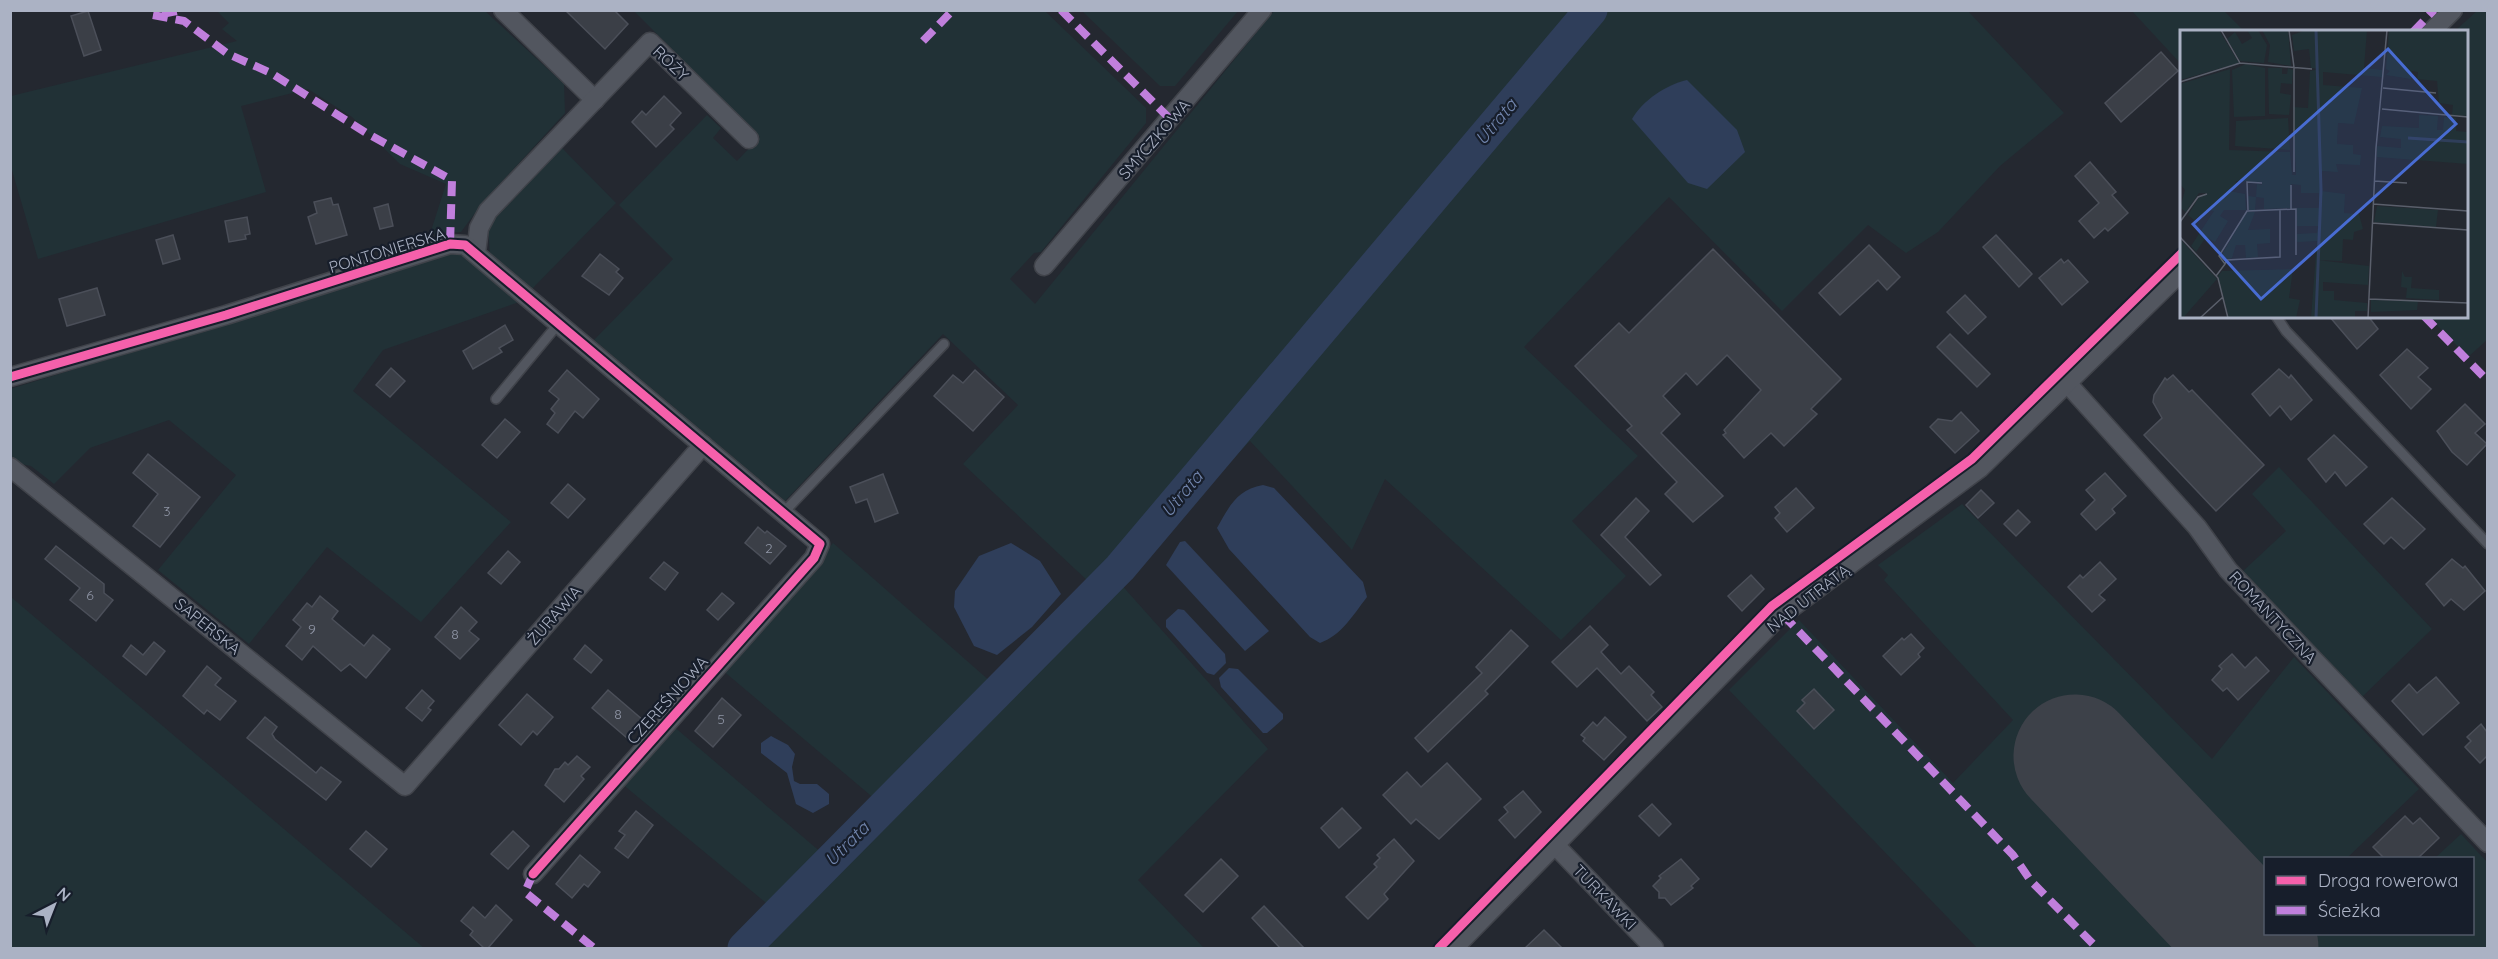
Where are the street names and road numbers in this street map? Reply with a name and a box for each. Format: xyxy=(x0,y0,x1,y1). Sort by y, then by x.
street label: RÓŻY xyxy=(649,41,693,85)
street label: SMYCZKOWA xyxy=(1114,95,1194,183)
street label: PONTONIERSKA xyxy=(326,223,448,277)
street label: NAD UTRATĄ xyxy=(1763,559,1854,636)
street label: ROMANTYCZNA xyxy=(2225,567,2321,667)
street label: ŻURAWIA xyxy=(523,581,585,649)
street label: SAPERSKA xyxy=(171,593,245,659)
street label: CZEREŚNIOWA xyxy=(622,652,712,748)
street label: TURKAWKI xyxy=(1569,860,1641,934)

